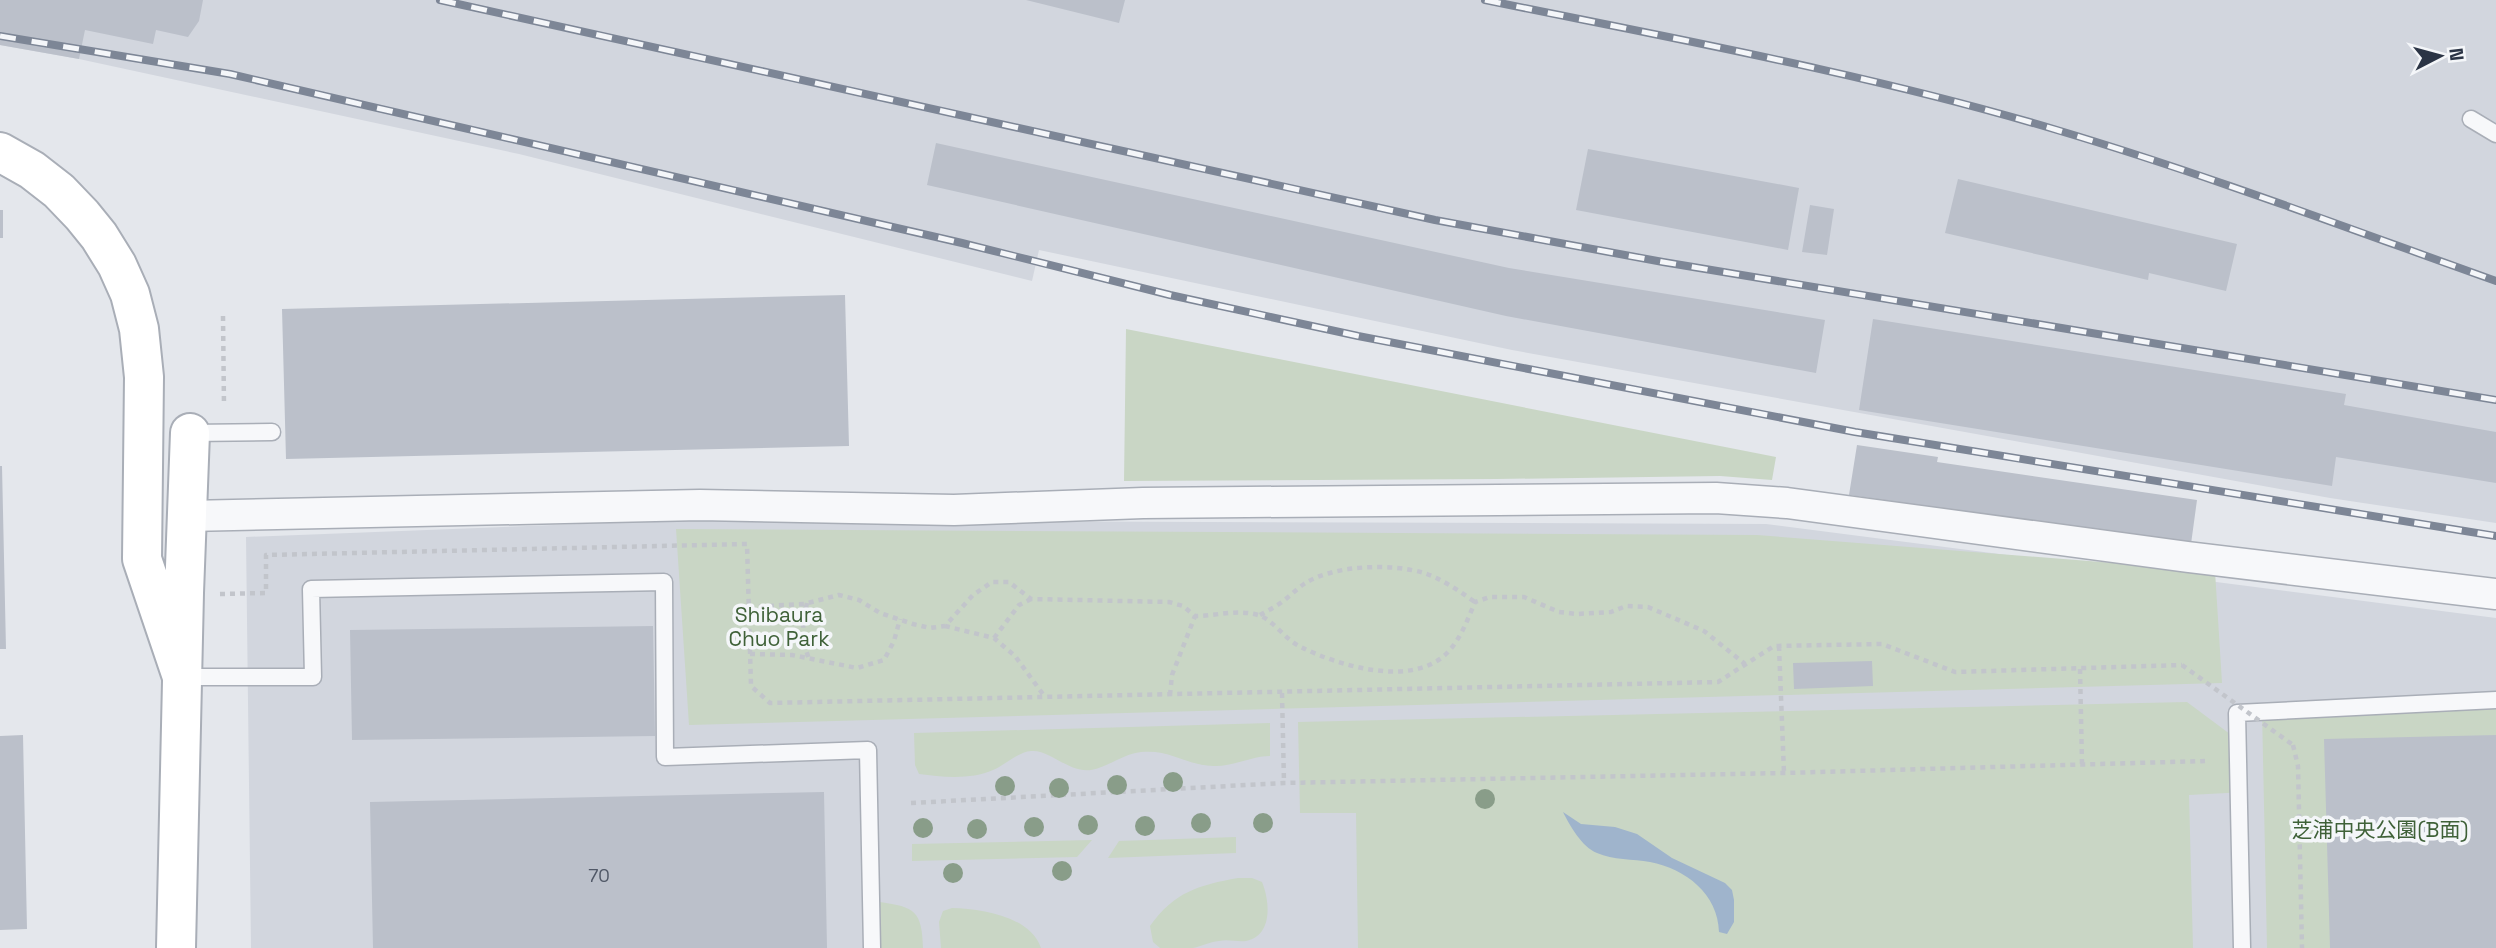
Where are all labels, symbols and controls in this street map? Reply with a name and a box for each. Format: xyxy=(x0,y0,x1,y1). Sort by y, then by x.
north arrow xyxy=(2405,21,2475,91)
text: N xyxy=(2443,47,2470,62)
park label: Shibaura Chuo Park xyxy=(728,601,830,652)
park label: 芝浦中央公園(B面) xyxy=(2292,816,2468,843)
house number: 70 xyxy=(588,864,610,887)

